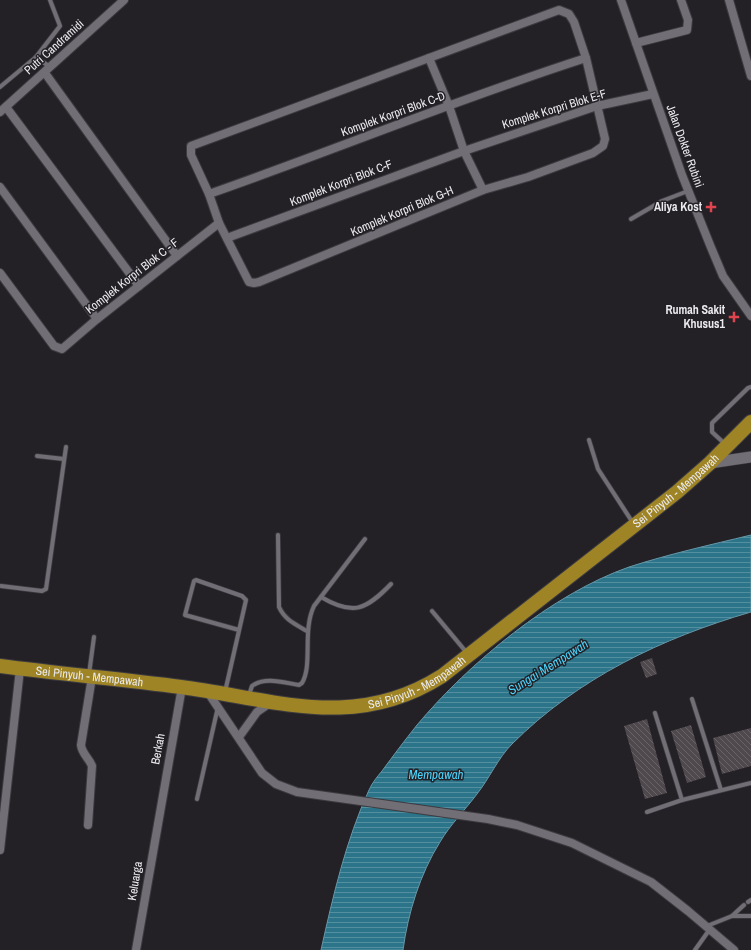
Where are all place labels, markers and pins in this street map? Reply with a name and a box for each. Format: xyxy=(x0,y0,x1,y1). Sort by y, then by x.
place label: Aliya Kost xyxy=(654,199,703,215)
marker: Aliya Kost xyxy=(705,201,717,213)
place label: Rumah Sakit Khusus1 xyxy=(665,302,726,332)
marker: Rumah Sakit Khusus1 xyxy=(728,311,740,323)

